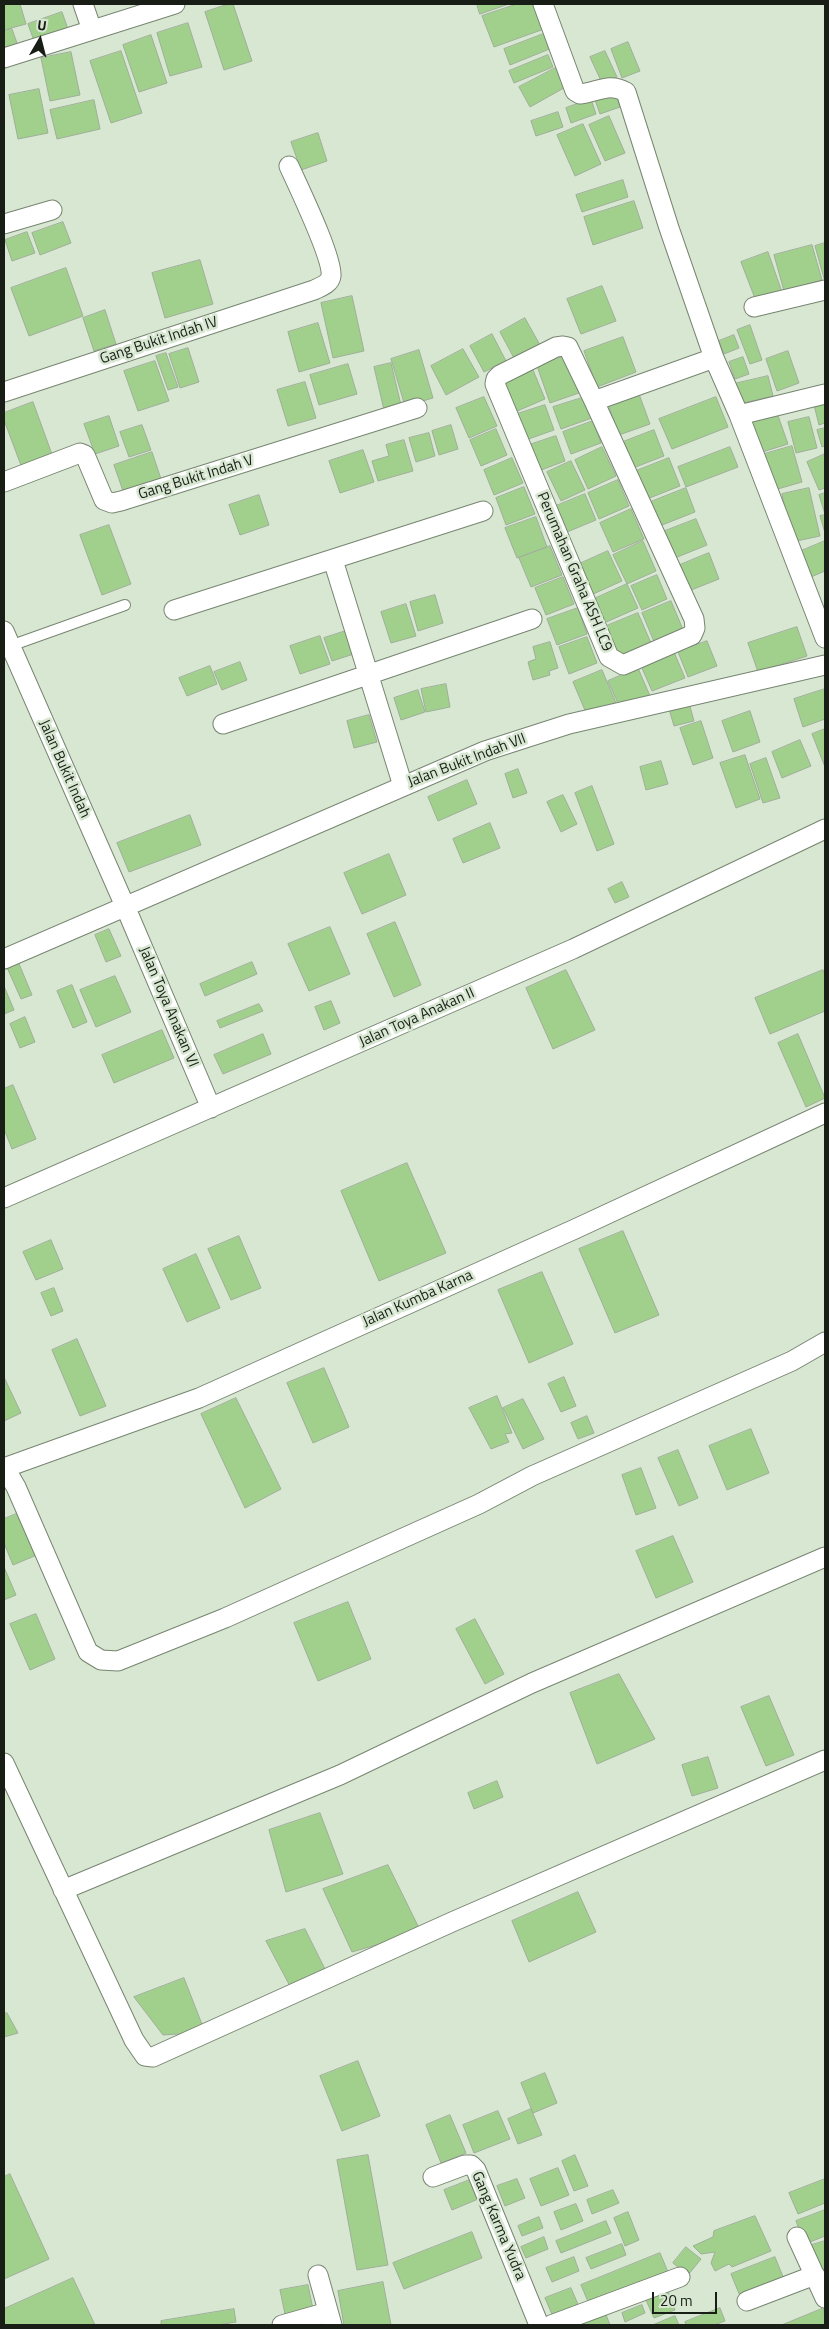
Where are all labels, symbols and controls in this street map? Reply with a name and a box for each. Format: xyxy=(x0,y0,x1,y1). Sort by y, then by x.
text: U xyxy=(36,14,48,36)
north arrow xyxy=(15,15,65,65)
street label: Gang Bukit Indah IV xyxy=(98,313,220,369)
street label: Gang Bukit Indah V xyxy=(136,452,256,504)
street label: Perumahan Graha ASH LC9 xyxy=(532,490,616,654)
street label: Jalan Bukit Indah xyxy=(34,717,94,821)
street label: Jalan Bukit Indah VII xyxy=(405,730,529,792)
street label: Jalan Toya Anakan VI xyxy=(134,944,202,1070)
street label: Jalan Toya Anakan II xyxy=(357,984,477,1052)
street label: Jalan Kumba Karna xyxy=(360,1267,476,1331)
street label: Gang Karma Yudra xyxy=(467,2169,529,2283)
scale bar xyxy=(654,2282,719,2314)
text: 20 m xyxy=(660,2289,693,2312)

